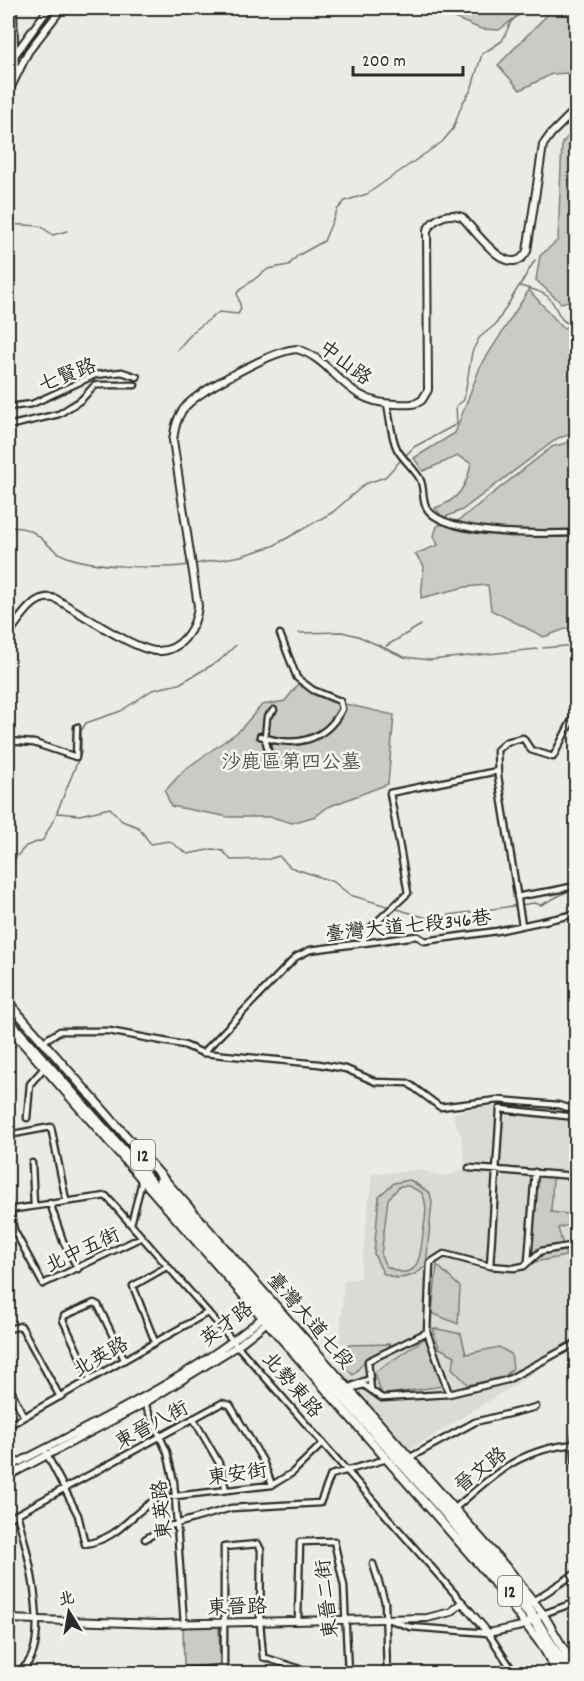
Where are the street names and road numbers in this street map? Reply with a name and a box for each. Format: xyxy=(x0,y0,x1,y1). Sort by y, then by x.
street label: 中山路 xyxy=(312,335,377,394)
street label: 七賢路 xyxy=(35,353,102,401)
street label: 臺灣大道七段346巷 xyxy=(324,905,494,951)
road number: 12 xyxy=(131,1140,155,1170)
street label: 北中五街 xyxy=(41,1222,125,1281)
street label: 臺灣大道七段 xyxy=(259,1268,359,1376)
street label: 英才路 xyxy=(195,1296,261,1355)
street label: 北英路 xyxy=(69,1331,135,1386)
street label: 北勢東路 xyxy=(254,1347,328,1426)
street label: 東晉八街 xyxy=(111,1396,194,1458)
street label: 晉文路 xyxy=(450,1441,515,1501)
street label: 東安街 xyxy=(206,1458,269,1494)
street label: 東英路 xyxy=(147,1477,181,1541)
street label: 東晉二街 xyxy=(311,1557,347,1640)
road number: 12 xyxy=(498,1576,522,1606)
street label: 東晉路 xyxy=(207,1594,269,1624)

